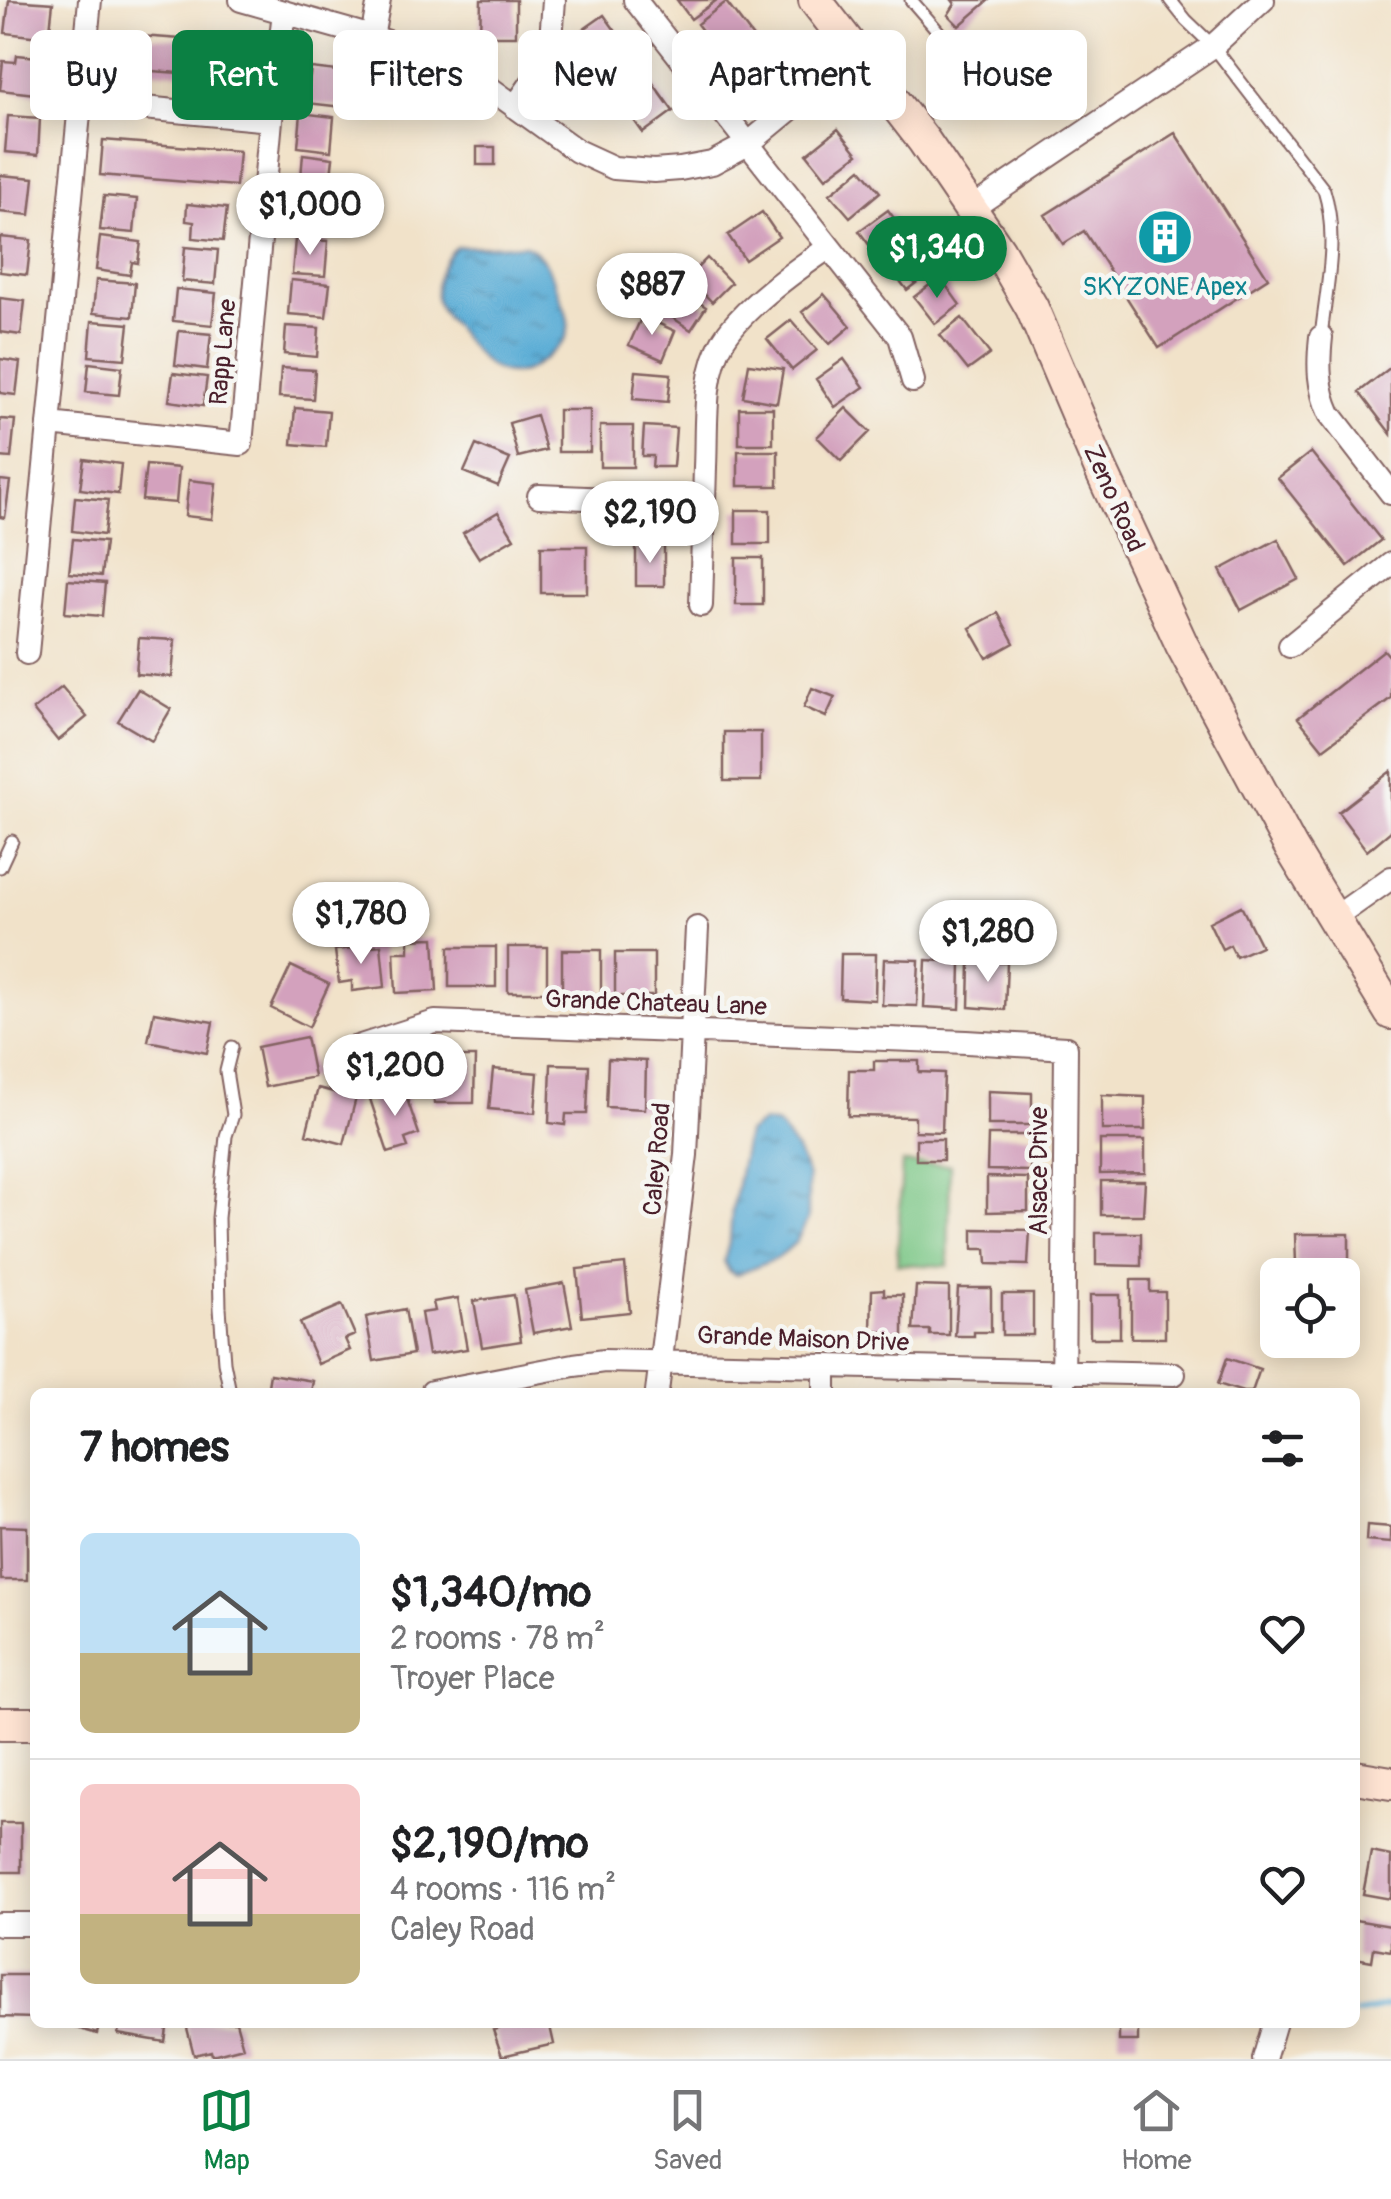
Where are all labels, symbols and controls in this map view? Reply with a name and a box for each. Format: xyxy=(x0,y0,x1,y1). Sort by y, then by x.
chip: Buy xyxy=(30,30,152,120)
chip: Rent xyxy=(172,30,313,120)
chip: Filters xyxy=(333,30,498,120)
chip: New xyxy=(518,30,652,120)
chip: Apartment xyxy=(672,30,906,120)
chip: House xyxy=(926,30,1087,120)
pin: $1,000 xyxy=(229,173,391,258)
text: $1,000 xyxy=(258,185,362,225)
building icon: SKYZONE Apex xyxy=(1135,207,1195,267)
pin: $1,340 xyxy=(856,216,1018,301)
text: $1,340 xyxy=(889,228,985,268)
pin: $887 xyxy=(593,253,711,338)
text: $887 xyxy=(619,265,685,305)
place label: SKYZONE Apex xyxy=(1083,272,1247,303)
street label: Rapp Lane xyxy=(203,297,244,407)
street label: Zeno Road xyxy=(1076,440,1151,557)
pin: $2,190 xyxy=(569,481,731,566)
text: $2,190 xyxy=(603,493,697,533)
pin: $1,780 xyxy=(280,882,442,967)
text: $1,780 xyxy=(315,894,407,934)
pin: $1,280 xyxy=(907,900,1069,985)
text: $1,280 xyxy=(941,912,1035,952)
street label: Grande Chateau Lane xyxy=(545,984,768,1023)
pin: $1,200 xyxy=(314,1034,476,1119)
text: $1,200 xyxy=(345,1046,445,1086)
street label: Caley Road xyxy=(637,1101,678,1217)
street label: Alsace Drive xyxy=(1024,1106,1055,1235)
map controls xyxy=(1260,1258,1360,1358)
button: locate xyxy=(1260,1258,1360,1358)
street label: Grande Maison Drive xyxy=(696,1320,910,1359)
icon: filters xyxy=(1255,1421,1310,1476)
text: 7 homes xyxy=(80,1422,229,1474)
text: $1,340/mo xyxy=(390,1567,591,1619)
icon: home xyxy=(160,1573,280,1693)
icon: heart xyxy=(1255,1606,1310,1661)
text: 2 rooms · 78 m² xyxy=(390,1619,605,1659)
text: Troyer Place xyxy=(390,1659,554,1699)
text: $2,190/mo xyxy=(390,1818,589,1870)
icon: home xyxy=(160,1824,280,1944)
icon: heart xyxy=(1255,1857,1310,1912)
text: 4 rooms · 116 m² xyxy=(390,1870,616,1910)
text: Caley Road xyxy=(390,1910,535,1950)
tab: Map xyxy=(199,2083,254,2178)
tab: Saved xyxy=(653,2083,722,2178)
tab: Home xyxy=(1121,2083,1192,2178)

